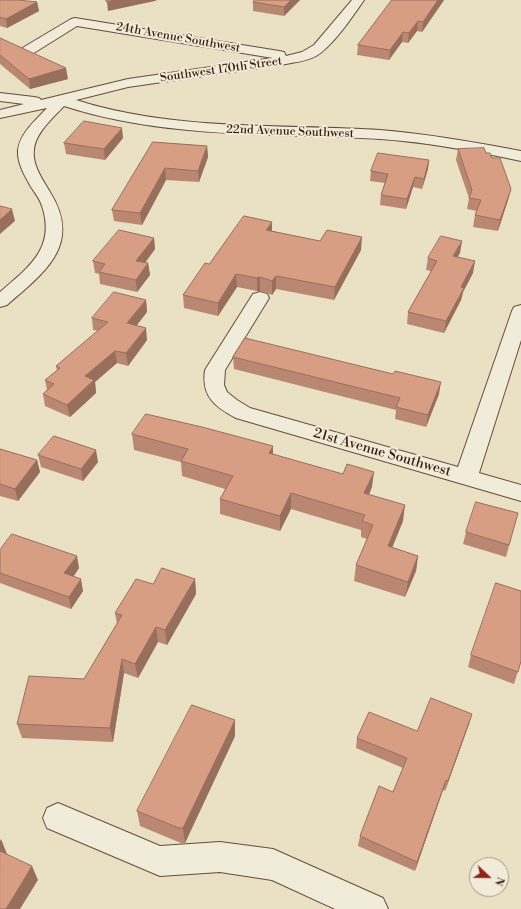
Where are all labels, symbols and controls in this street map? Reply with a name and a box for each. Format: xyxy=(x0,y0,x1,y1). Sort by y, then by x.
street label: 24th Avenue Southwest xyxy=(115,20,241,56)
street label: Southwest 170th Street xyxy=(159,54,283,86)
street label: 22nd Avenue Southwest xyxy=(226,123,354,141)
street label: 21st Avenue Southwest xyxy=(311,425,453,481)
north arrow xyxy=(469,857,509,897)
text: N xyxy=(491,874,507,888)

